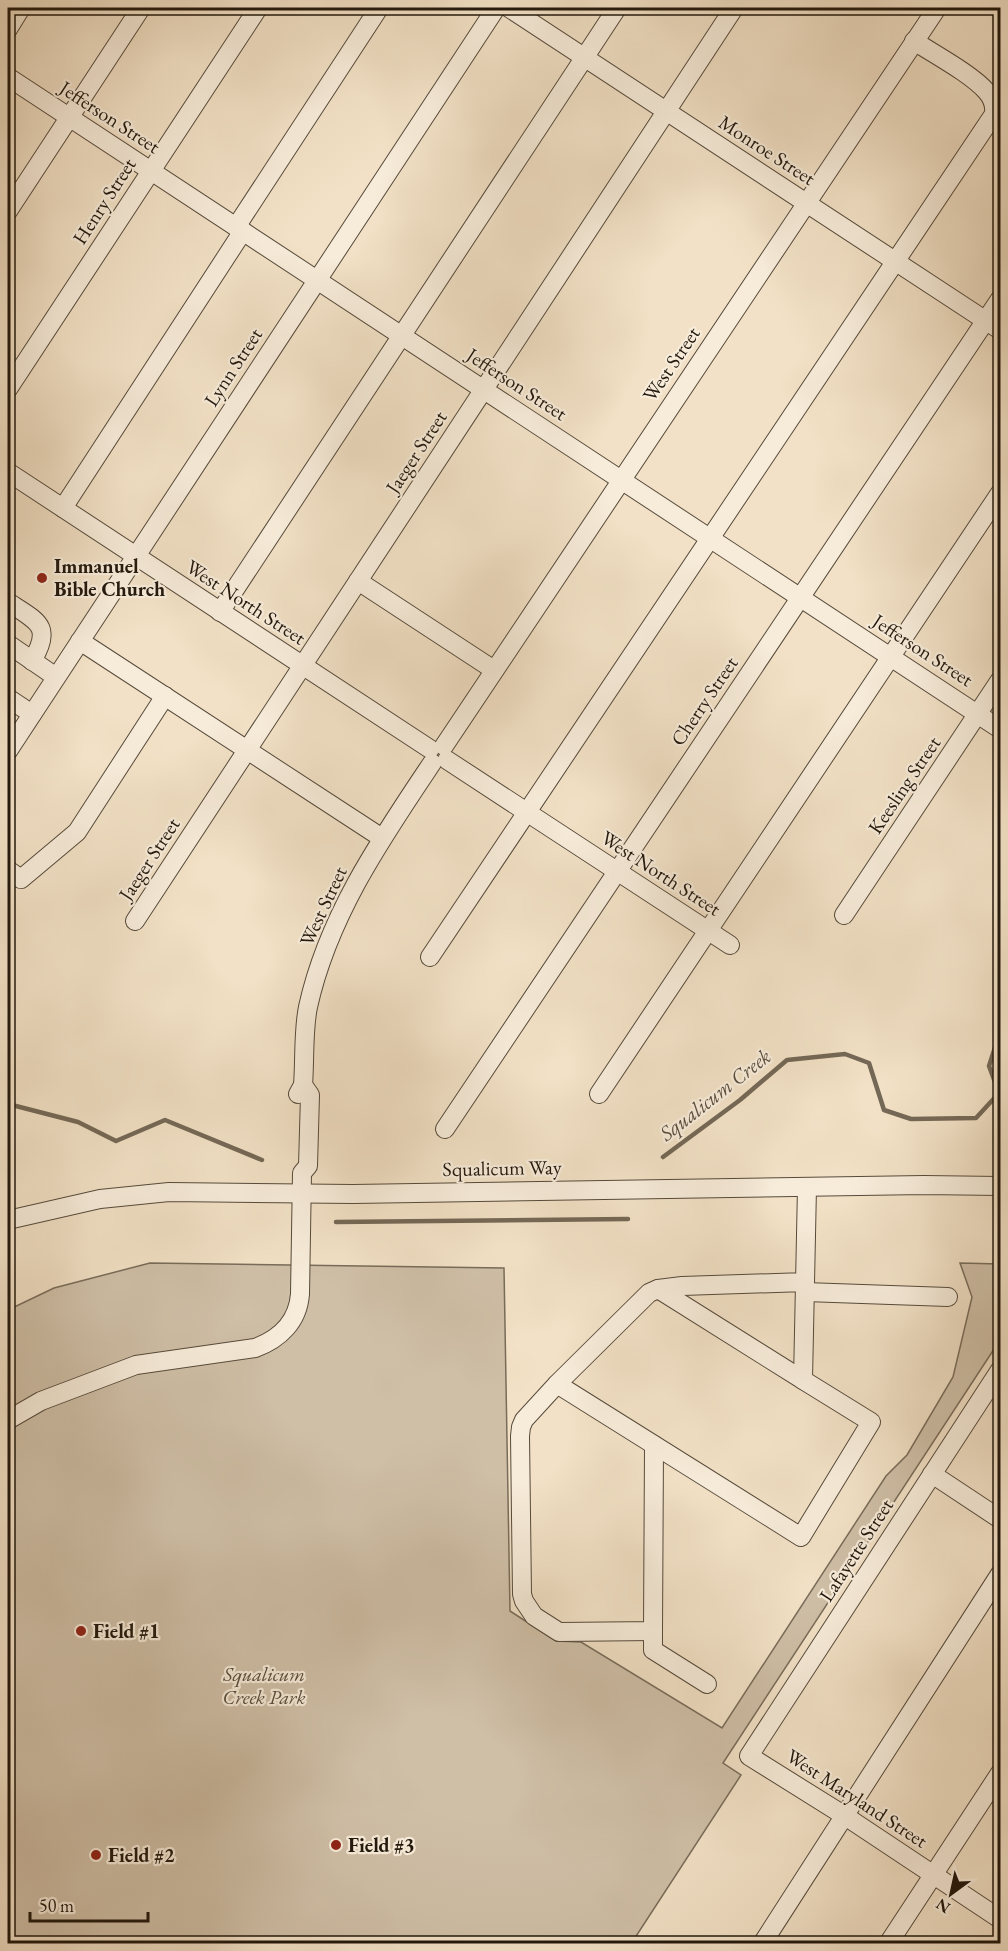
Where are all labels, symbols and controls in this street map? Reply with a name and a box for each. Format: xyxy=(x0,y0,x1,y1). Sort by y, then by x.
street label: Jefferson Street xyxy=(53,74,166,160)
street label: Monroe Street xyxy=(714,109,821,191)
street label: Henry Street xyxy=(66,152,142,249)
street label: West Street xyxy=(637,321,706,406)
street label: Lynn Street xyxy=(198,322,268,411)
street label: Jefferson Street xyxy=(460,341,573,427)
street label: Jaeger Street xyxy=(378,405,453,500)
place label: Immanuel Bible Church xyxy=(54,553,165,602)
street label: West North Street xyxy=(181,554,311,651)
marker: Immanuel Bible Church xyxy=(35,571,49,585)
street label: Jefferson Street xyxy=(866,607,979,693)
street label: Cherry Street xyxy=(665,651,744,751)
street label: Keesling Street xyxy=(862,731,947,839)
street label: Jaeger Street xyxy=(111,812,186,907)
street label: West North Street xyxy=(596,825,726,922)
street label: West Street xyxy=(293,861,353,950)
water label: Squalicum Creek xyxy=(653,1042,777,1148)
street label: Squalicum Way xyxy=(442,1154,562,1182)
street label: Lafayette Street xyxy=(813,1493,899,1606)
place label: Field #1 xyxy=(93,1618,160,1644)
marker: Field #1 xyxy=(74,1624,88,1638)
park label: Squalicum Creek Park xyxy=(222,1661,305,1710)
street label: West Maryland Street xyxy=(781,1743,933,1854)
place label: Field #3 xyxy=(348,1832,415,1858)
marker: Field #3 xyxy=(329,1838,343,1852)
place label: Field #2 xyxy=(108,1842,175,1868)
marker: Field #2 xyxy=(89,1848,103,1862)
north arrow xyxy=(921,1864,981,1924)
scale bar xyxy=(30,1885,148,1923)
text: 50 m xyxy=(39,1894,74,1917)
text: N xyxy=(932,1894,954,1918)

